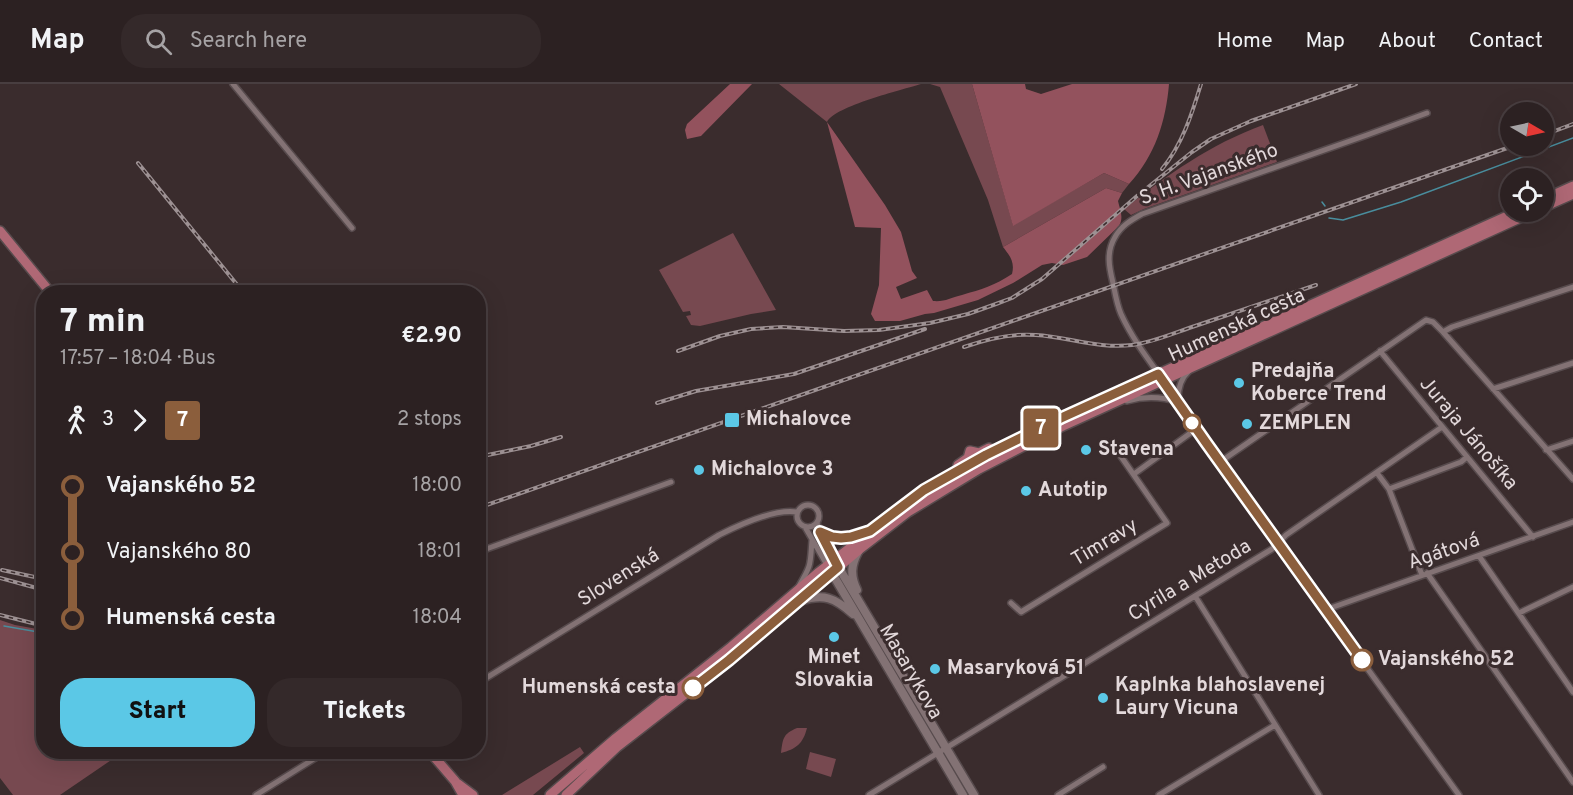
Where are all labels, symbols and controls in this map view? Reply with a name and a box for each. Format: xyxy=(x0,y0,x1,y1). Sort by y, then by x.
search box xyxy=(121,14,541,68)
text: Map xyxy=(30,23,85,59)
icon: search xyxy=(142,25,175,58)
text: Search here xyxy=(190,28,307,55)
text: Home xyxy=(1217,28,1273,55)
text: Map xyxy=(1306,28,1345,55)
text: About xyxy=(1378,28,1436,55)
text: Contact xyxy=(1469,28,1543,55)
north arrow xyxy=(1500,102,1554,156)
map controls xyxy=(1500,102,1554,222)
street label: S. H. Vajanského xyxy=(1136,138,1282,212)
button: locate xyxy=(1500,168,1554,222)
street label: Humenská cesta xyxy=(1164,283,1310,369)
text: 7 min xyxy=(60,302,146,344)
text: €2.90 xyxy=(401,323,462,350)
text: 17:57 – 18:04 · Bus xyxy=(60,346,216,372)
place label: Predajňa Koberce Trend xyxy=(1251,359,1387,408)
street label: Juraja Jánošíka xyxy=(1413,372,1523,496)
marker: Predajňa Koberce Trend xyxy=(1232,376,1246,390)
icon: walk xyxy=(60,404,93,437)
icon: forward xyxy=(123,404,156,437)
text: 3 xyxy=(102,407,114,433)
text: 7 xyxy=(177,407,188,434)
text: 2 stops xyxy=(397,407,462,433)
place label: Michalovce xyxy=(746,407,851,433)
line badge: 7 xyxy=(1022,408,1060,448)
marker: Michalovce xyxy=(723,411,741,429)
place label: ZEMPLEN xyxy=(1259,411,1351,437)
unlabelled marker xyxy=(1183,414,1201,432)
text: 7 xyxy=(1035,415,1047,442)
marker: ZEMPLEN xyxy=(1240,417,1254,431)
place label: Stavena xyxy=(1098,437,1174,463)
marker: Stavena xyxy=(1079,443,1093,457)
place label: Michalovce 3 xyxy=(711,457,833,483)
marker: Michalovce 3 xyxy=(692,463,706,477)
text: Vajanského 52 xyxy=(106,473,256,500)
text: 18:00 xyxy=(412,473,462,499)
place label: Autotip xyxy=(1038,478,1108,504)
marker: Autotip xyxy=(1019,484,1033,498)
street label: Timravy xyxy=(1067,513,1143,573)
street label: Agátová xyxy=(1405,528,1483,576)
street label: Cyrila a Metoda xyxy=(1124,534,1256,628)
text: Vajanského 80 xyxy=(106,539,252,566)
text: 18:01 xyxy=(418,539,462,565)
street label: Slovenská xyxy=(573,543,665,613)
text: Humenská cesta xyxy=(106,605,276,632)
text: 18:04 xyxy=(413,605,462,631)
street label: Masarykova xyxy=(872,620,948,724)
marker: Minet Slovakia xyxy=(827,630,841,644)
place label: Minet Slovakia xyxy=(795,645,873,694)
place label: Vajanského 52 xyxy=(1378,647,1514,673)
marker: Vajanského 52 xyxy=(1351,649,1373,671)
place label: Masaryková 51 xyxy=(947,656,1084,682)
marker: Masaryková 51 xyxy=(928,662,942,676)
place label: Kaplnka blahoslavenej Laury Vicuna xyxy=(1115,673,1325,722)
place label: Humenská cesta xyxy=(522,675,676,701)
marker: Humenská cesta xyxy=(682,677,704,699)
button: Start xyxy=(60,678,255,747)
button: Tickets xyxy=(267,678,462,747)
marker: Kaplnka blahoslavenej Laury Vicuna xyxy=(1096,691,1110,705)

